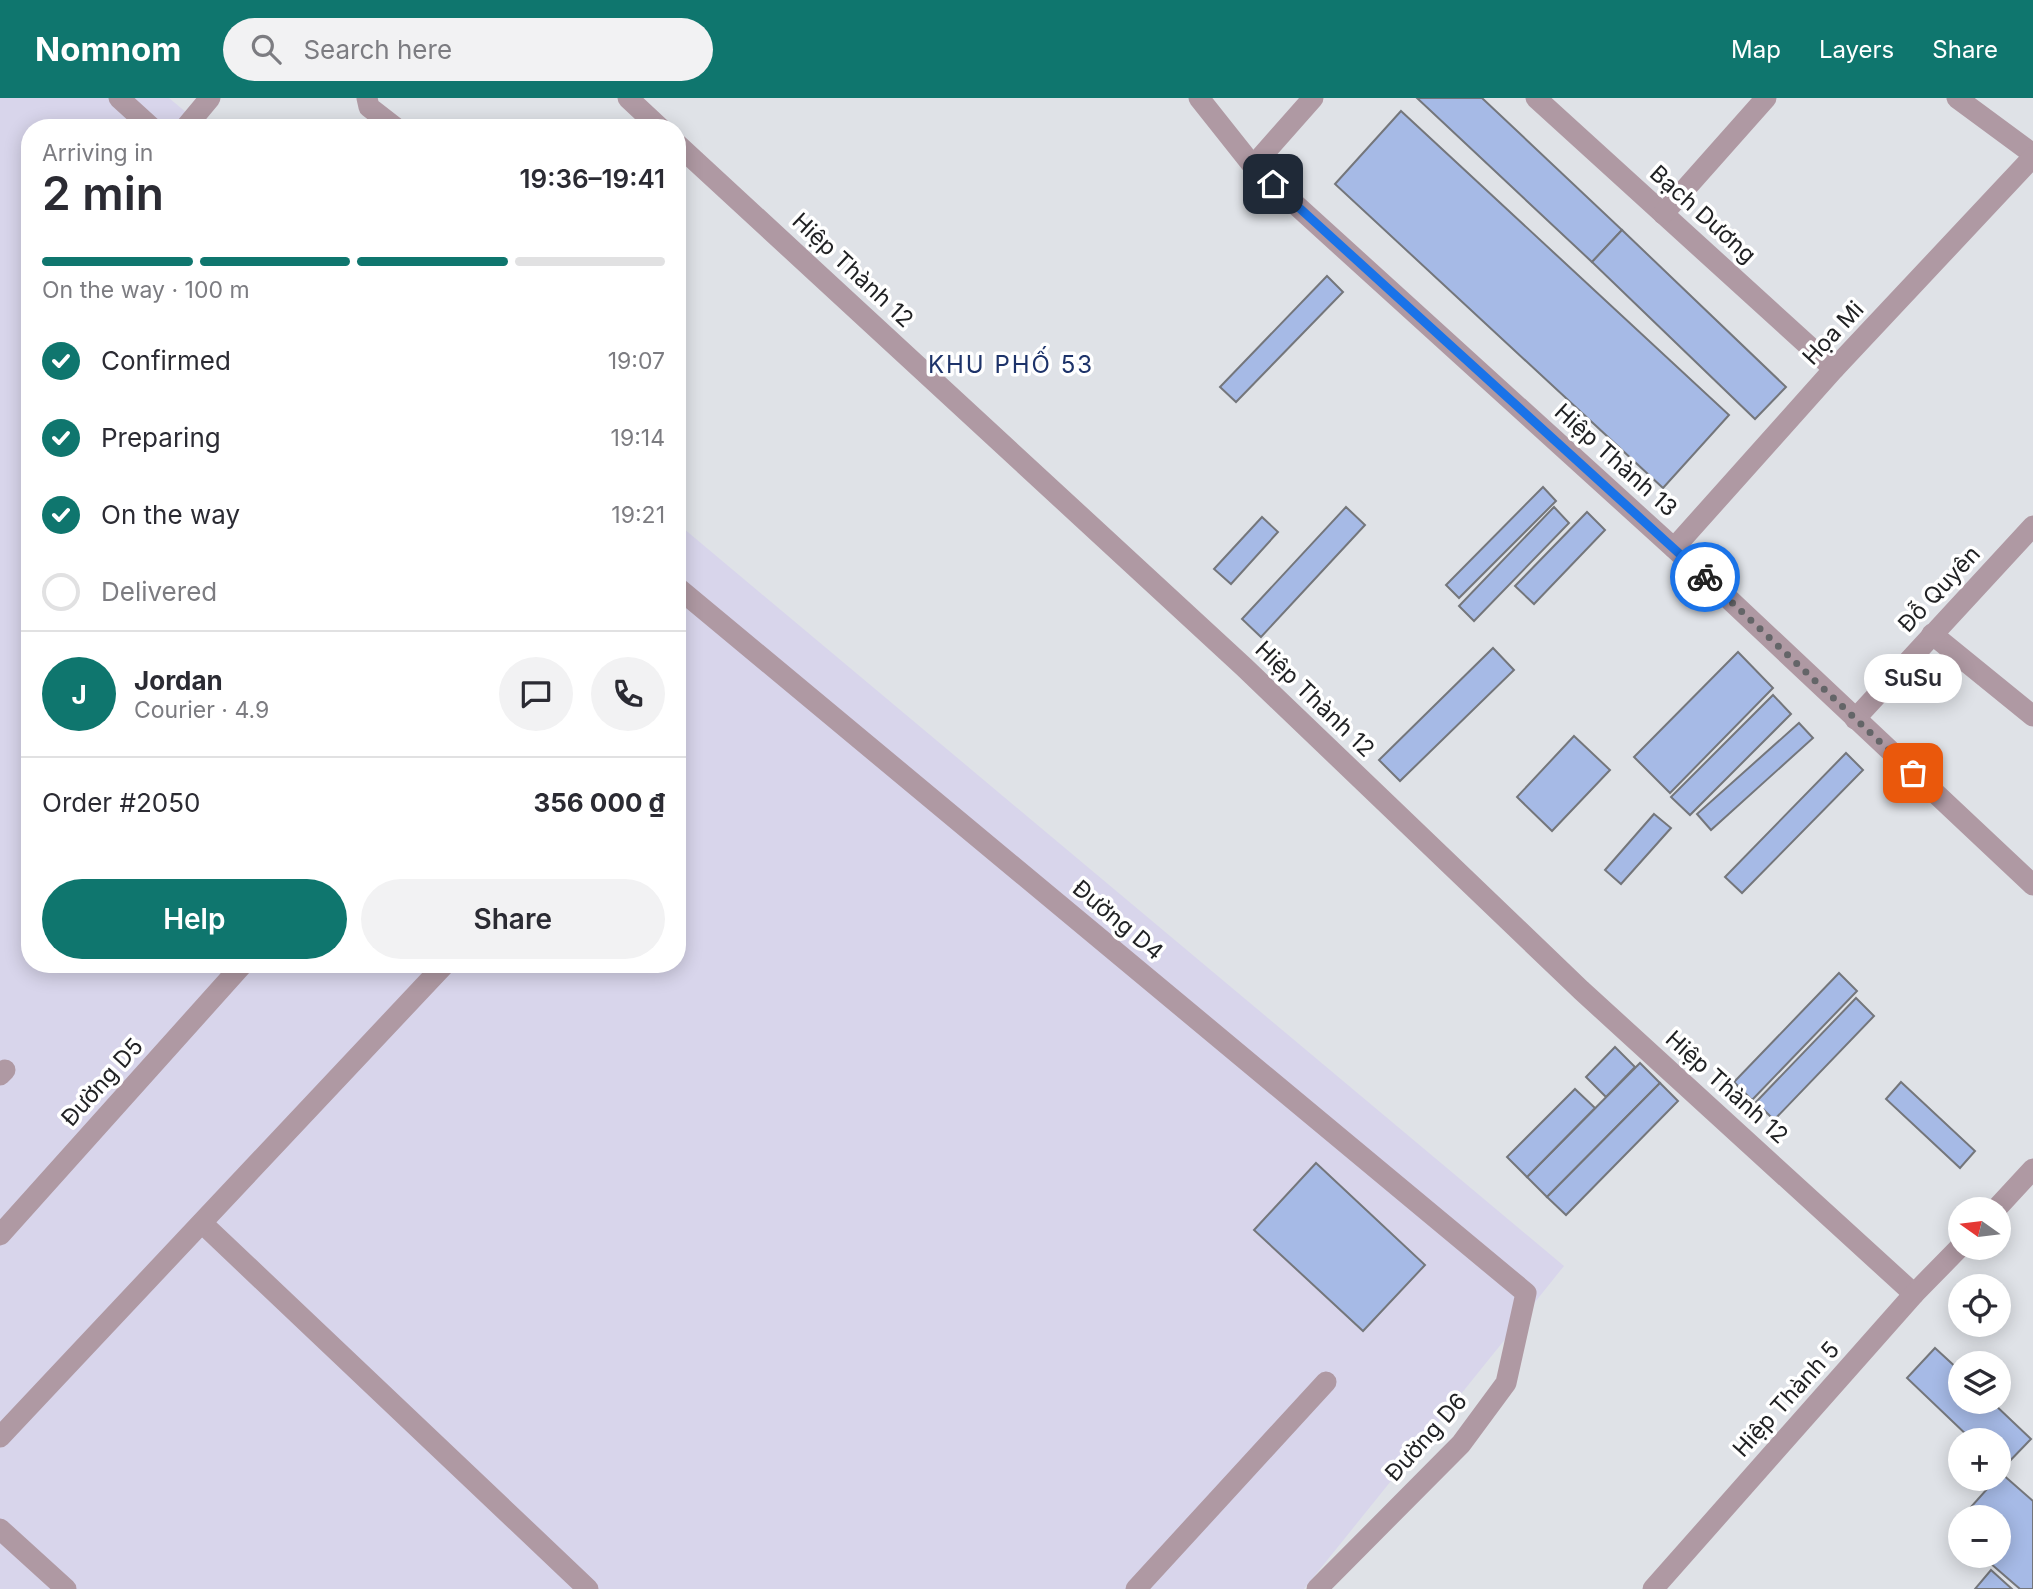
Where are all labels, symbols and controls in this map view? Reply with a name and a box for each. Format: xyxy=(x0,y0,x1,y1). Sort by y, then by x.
search box xyxy=(223,18,713,81)
text: Nomnom xyxy=(35,29,181,69)
icon: search xyxy=(247,30,285,68)
text: Search here xyxy=(303,34,452,65)
text: Map xyxy=(1731,35,1781,64)
text: Layers xyxy=(1819,35,1894,64)
text: Share xyxy=(1932,35,1998,64)
text: Arriving in xyxy=(42,139,153,167)
pin xyxy=(1243,154,1303,214)
street label: Bạch Dương xyxy=(1644,159,1762,269)
text: 19:36–19:41 xyxy=(520,163,665,194)
text: 2 min xyxy=(42,165,164,221)
icon: home xyxy=(1254,165,1292,203)
street label: Hiệp Thành 12 xyxy=(787,207,919,333)
text: On the way · 100 m xyxy=(42,276,250,304)
street label: Họa Mi xyxy=(1797,295,1869,371)
icon: check xyxy=(42,342,80,380)
text: Confirmed xyxy=(101,345,231,376)
district label: KHU PHỐ 53 xyxy=(928,346,1094,379)
text: 19:07 xyxy=(608,347,665,375)
street label: Hiệp Thành 13 xyxy=(1549,398,1683,522)
icon: check xyxy=(42,419,80,457)
text: Preparing xyxy=(101,422,221,453)
text: 19:14 xyxy=(611,424,665,452)
icon: check xyxy=(42,496,80,534)
text: On the way xyxy=(101,499,240,530)
text: 19:21 xyxy=(611,501,665,529)
street label: Đỗ Quyên xyxy=(1892,540,1986,638)
courier xyxy=(1670,542,1740,612)
icon: bike xyxy=(1686,558,1724,596)
text: Delivered xyxy=(101,576,217,607)
street label: Hiệp Thành 12 xyxy=(1250,635,1380,763)
callout: SuSu xyxy=(1864,654,1962,703)
button: chat xyxy=(499,657,573,731)
button: phone xyxy=(591,657,665,731)
text: SuSu xyxy=(1884,664,1942,692)
text: Jordan xyxy=(134,665,223,696)
text: J xyxy=(71,679,87,710)
text: Courier · 4.9 xyxy=(134,696,269,724)
pin xyxy=(1883,743,1943,803)
icon: bag xyxy=(1894,754,1932,792)
text: Order #2050 xyxy=(42,787,200,818)
text: 356 000 ₫ xyxy=(533,787,665,818)
street label: Đường D4 xyxy=(1067,874,1169,966)
button: Help xyxy=(42,879,347,959)
button: Share xyxy=(361,879,665,959)
street label: Hiệp Thành 12 xyxy=(1660,1025,1794,1149)
street label: Đường D5 xyxy=(55,1032,149,1132)
north arrow xyxy=(1948,1197,2011,1260)
map controls xyxy=(1948,1197,2011,1568)
button: locate xyxy=(1948,1274,2011,1337)
street label: Hiệp Thành 5 xyxy=(1727,1336,1845,1462)
button: layers xyxy=(1948,1351,2011,1414)
street label: Đường D6 xyxy=(1379,1387,1473,1487)
button: + xyxy=(1948,1428,2011,1491)
button: − xyxy=(1948,1505,2011,1568)

